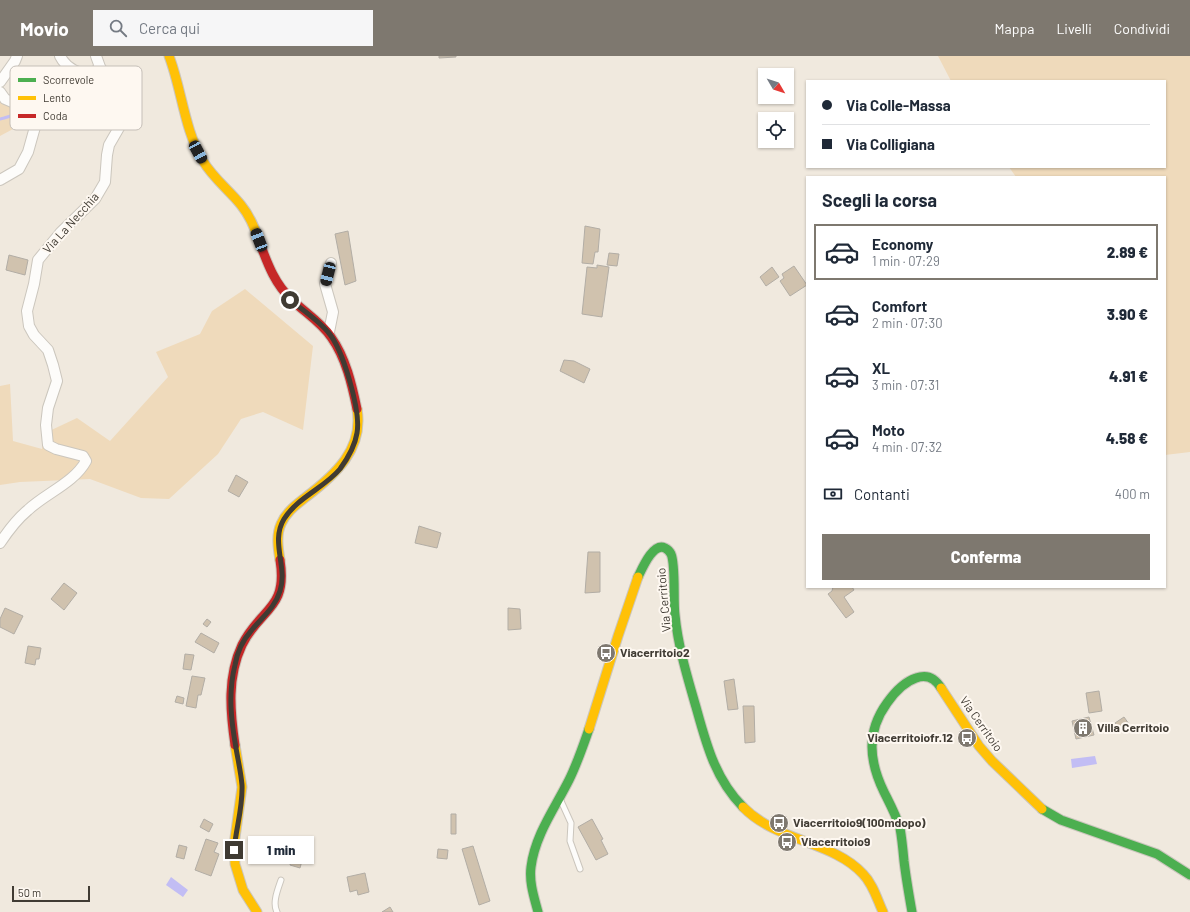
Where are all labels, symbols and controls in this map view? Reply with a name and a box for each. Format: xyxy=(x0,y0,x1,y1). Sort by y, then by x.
search box xyxy=(93,10,373,46)
text: Movio xyxy=(20,17,69,40)
icon: search xyxy=(107,17,129,39)
text: Cerca qui xyxy=(139,19,200,37)
text: Mappa xyxy=(995,20,1034,37)
text: Livelli xyxy=(1056,20,1092,37)
text: Condividi xyxy=(1114,20,1170,37)
legend xyxy=(10,66,142,130)
north arrow xyxy=(758,68,794,104)
map controls xyxy=(758,68,794,148)
text: Scorrevole xyxy=(43,73,94,86)
text: Lento xyxy=(43,91,71,104)
text: Via Colle-Massa xyxy=(846,96,951,114)
text: Coda xyxy=(43,109,67,122)
button: locate xyxy=(758,112,794,148)
text: Via Colligiana xyxy=(846,135,935,153)
car xyxy=(187,139,209,165)
street label: Via La Necchia xyxy=(39,189,101,255)
text: Scegli la corsa xyxy=(822,189,937,211)
car xyxy=(249,227,269,253)
icon: car xyxy=(824,234,860,270)
text: Economy xyxy=(872,235,933,253)
text: 2.89 € xyxy=(1107,243,1148,261)
text: 1 min · 07:29 xyxy=(872,253,940,269)
car xyxy=(319,261,337,287)
route start xyxy=(281,291,299,309)
icon: car xyxy=(824,296,860,332)
text: Comfort xyxy=(872,297,927,315)
text: 3.90 € xyxy=(1107,305,1148,323)
text: 2 min · 07:30 xyxy=(872,315,943,331)
icon: car xyxy=(824,358,860,394)
text: XL xyxy=(872,359,890,377)
text: 4.91 € xyxy=(1109,367,1148,385)
text: 3 min · 07:31 xyxy=(872,377,939,393)
icon: car xyxy=(824,420,860,456)
text: Moto xyxy=(872,421,905,439)
text: 4.58 € xyxy=(1106,429,1148,447)
text: 4 min · 07:32 xyxy=(872,439,942,455)
icon: cash xyxy=(822,483,844,505)
text: Contanti xyxy=(854,485,910,503)
text: 400 m xyxy=(1115,486,1150,502)
button: Conferma xyxy=(822,534,1150,580)
street label: Via Cerritoio xyxy=(653,567,673,633)
bus stop icon: Viacerritoio2 xyxy=(595,642,617,664)
place label: Viacerritoio2 xyxy=(620,645,690,659)
street label: Via Cerritoio xyxy=(958,693,1006,754)
building icon: Villa Cerritoio xyxy=(1072,717,1094,739)
place label: Villa Cerritoio xyxy=(1097,720,1169,734)
bus stop icon: Viacerritoiofr.12 xyxy=(956,727,978,749)
place label: Viacerritoiofr.12 xyxy=(867,730,953,744)
bus stop icon: Viacerritoio9(100mdopo) xyxy=(768,812,790,834)
place label: Viacerritoio9(100mdopo) xyxy=(793,815,926,829)
bus stop icon: Viacerritoio9 xyxy=(776,831,798,853)
place label: Viacerritoio9 xyxy=(801,834,870,848)
callout: 1 min xyxy=(248,836,314,864)
route end xyxy=(225,841,243,859)
text: 1 min xyxy=(267,842,295,858)
scale bar xyxy=(12,884,90,903)
text: 50 m xyxy=(18,886,41,899)

